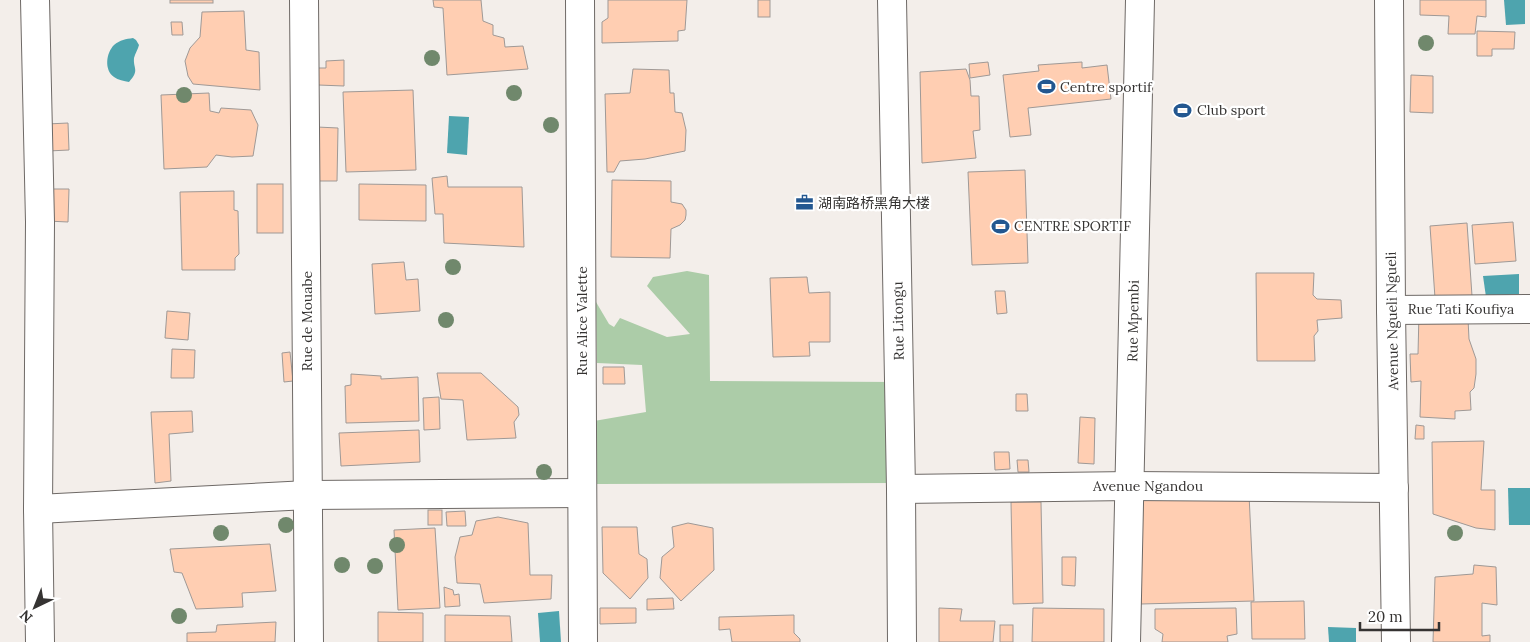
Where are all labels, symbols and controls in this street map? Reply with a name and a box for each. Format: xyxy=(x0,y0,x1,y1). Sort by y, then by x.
sports icon: Centre sportif xyxy=(1036,77,1056,97)
place label: Centre sportif xyxy=(1060,78,1153,96)
sports icon: Club sport xyxy=(1173,100,1193,120)
place label: Club sport xyxy=(1197,101,1266,119)
office icon: 湖南路桥黑角大楼 xyxy=(794,193,814,213)
place label: 湖南路桥黑角大楼 xyxy=(818,194,930,212)
sports icon: CENTRE SPORTIF xyxy=(990,216,1010,236)
place label: CENTRE SPORTIF xyxy=(1014,217,1131,235)
street label: Avenue Ngueli Ngueli xyxy=(1382,251,1402,392)
street label: Rue Alice Valette xyxy=(573,266,591,376)
street label: Rue de Mouabe xyxy=(298,270,316,371)
street label: Rue Mpembi xyxy=(1123,280,1143,362)
street label: Rue Litongu xyxy=(888,281,908,361)
street label: Rue Tati Koufiya xyxy=(1408,300,1514,318)
street label: Avenue Ngandou xyxy=(1092,477,1203,495)
north arrow xyxy=(10,582,60,632)
scale bar xyxy=(1360,600,1439,632)
text: N xyxy=(16,606,36,627)
text: 20 m xyxy=(1368,607,1403,626)

